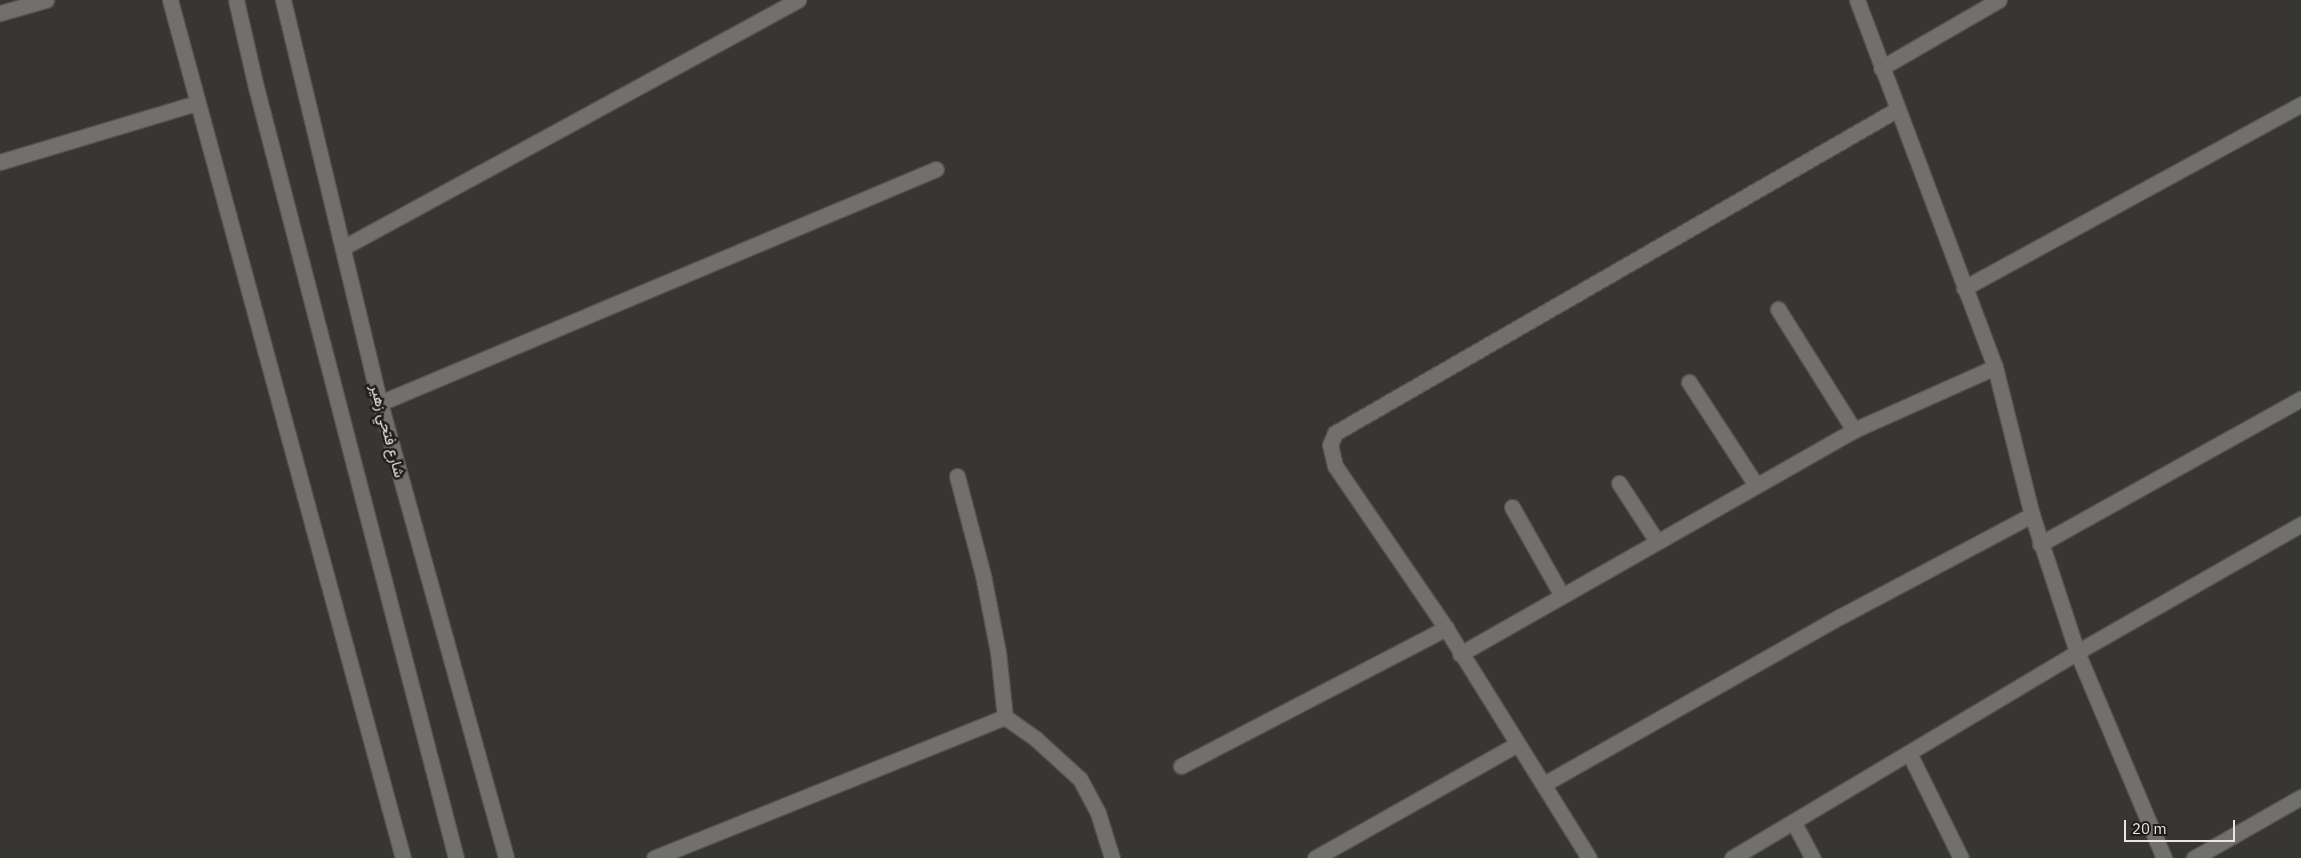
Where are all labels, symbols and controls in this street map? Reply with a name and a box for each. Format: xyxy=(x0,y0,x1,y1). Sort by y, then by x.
street label: شارع فتحي زهير xyxy=(367,383,409,479)
scale bar xyxy=(2126,810,2237,842)
text: 20 m xyxy=(2132,819,2167,838)

